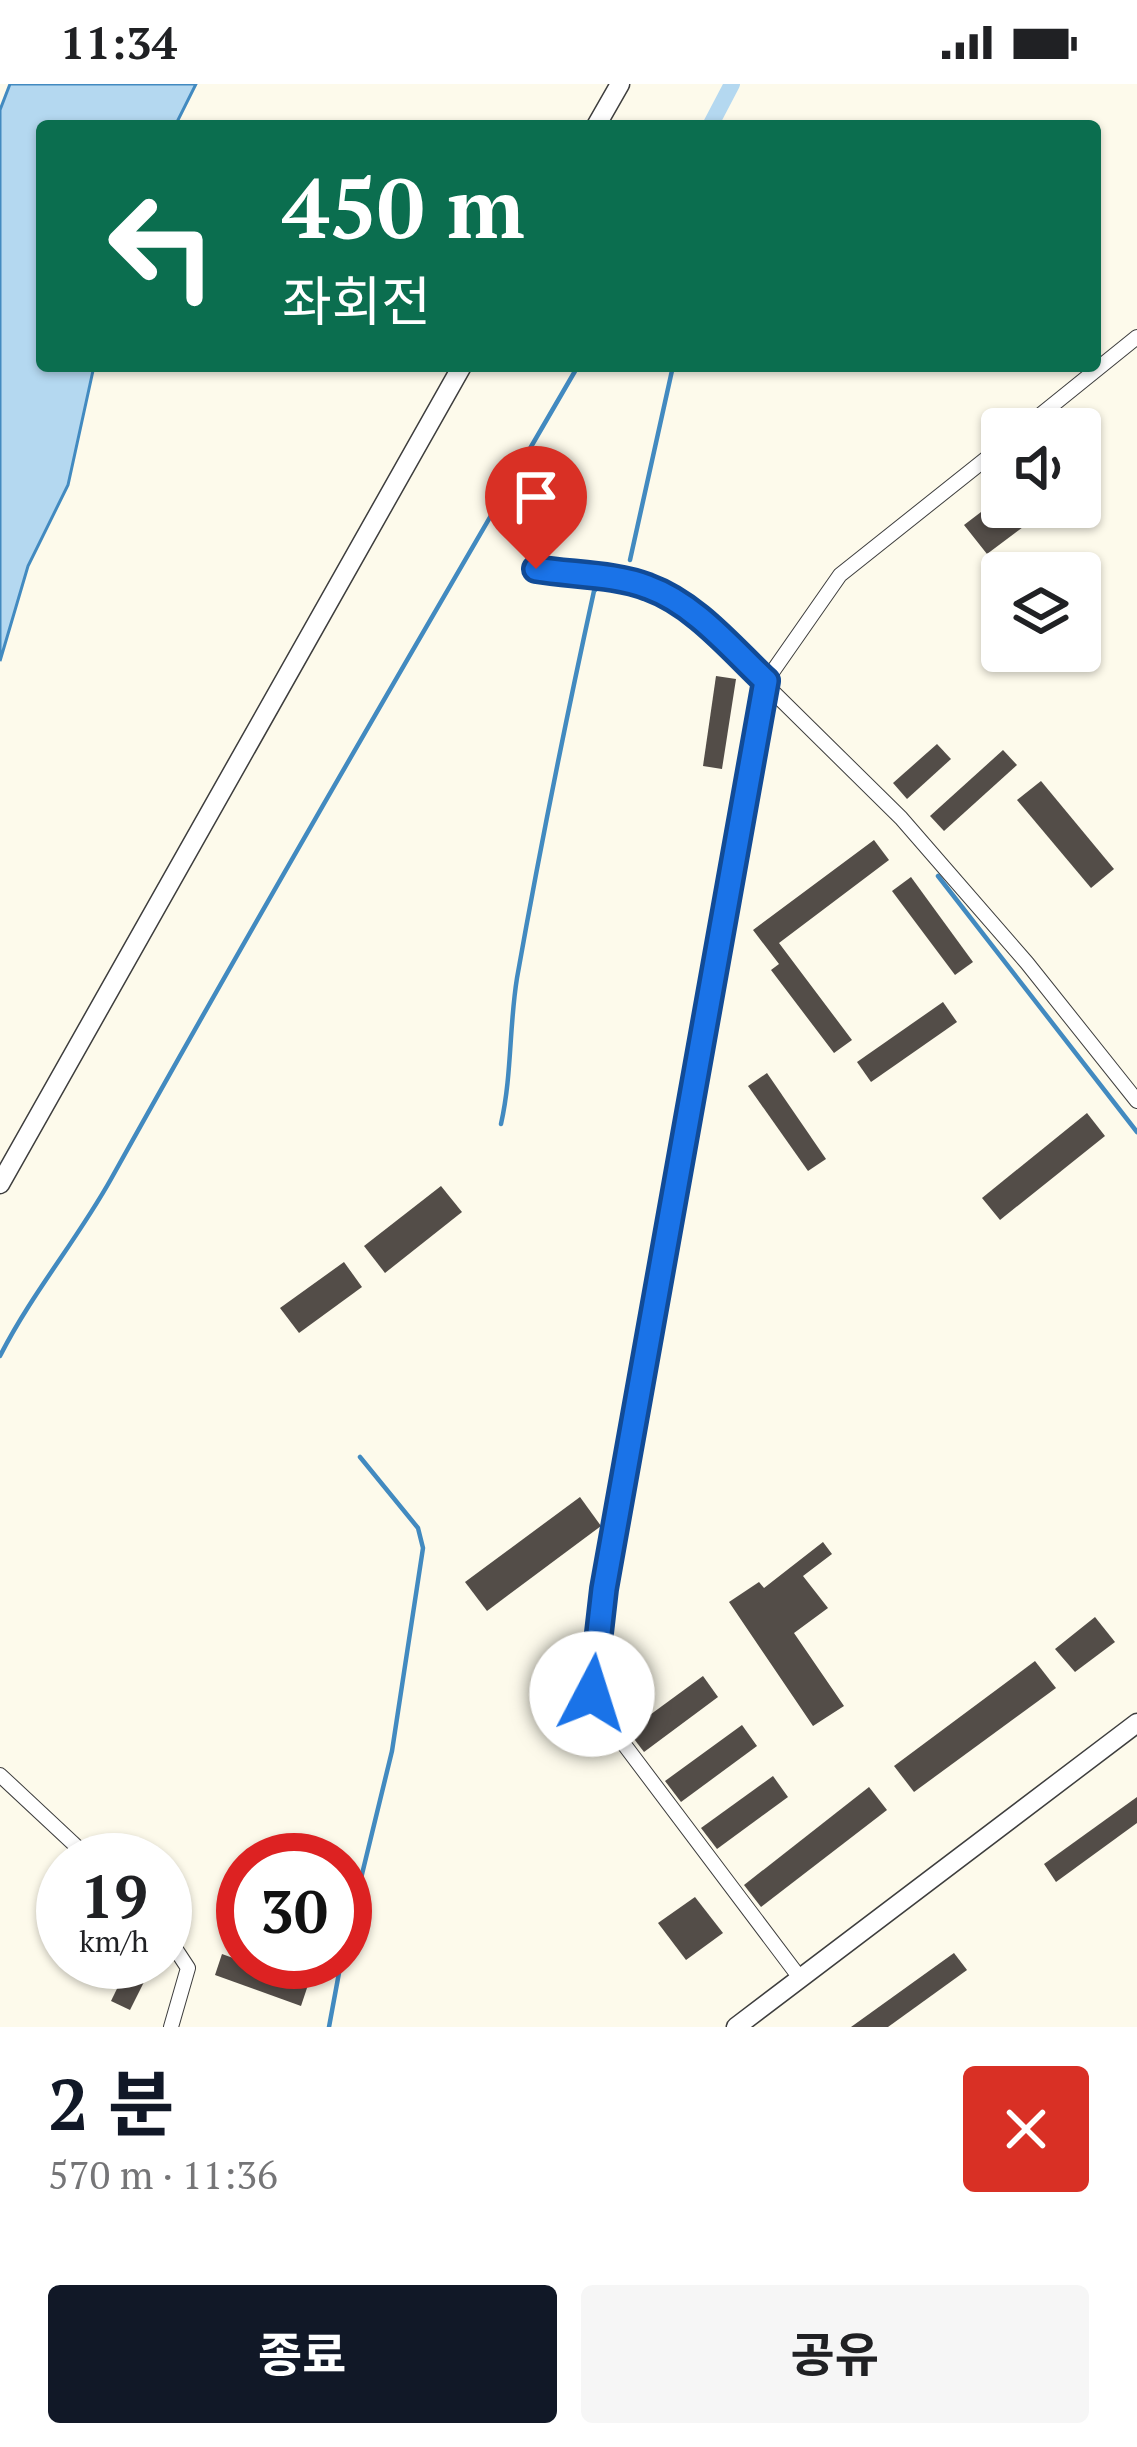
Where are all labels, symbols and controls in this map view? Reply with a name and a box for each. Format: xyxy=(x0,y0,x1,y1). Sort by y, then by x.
text: 11:34 xyxy=(60,12,177,72)
text: 450 m xyxy=(282,151,525,262)
icon: left xyxy=(84,168,240,324)
text: 좌회전 xyxy=(282,265,431,336)
map controls xyxy=(981,408,1101,672)
button: sound xyxy=(981,408,1101,528)
pin xyxy=(485,446,587,569)
icon: arrive xyxy=(503,464,569,530)
button: layers xyxy=(981,552,1101,672)
position arrow xyxy=(529,1631,655,1757)
speed limit sign: 30 xyxy=(216,1833,372,1989)
text: 19 xyxy=(80,1856,148,1935)
text: km/h xyxy=(79,1921,149,1961)
text: 2 분 xyxy=(48,2055,174,2151)
button: close xyxy=(963,2066,1089,2192)
text: 570 m · 11:36 xyxy=(48,2148,278,2200)
button: 종료 xyxy=(48,2285,557,2423)
button: 공유 xyxy=(581,2285,1089,2423)

